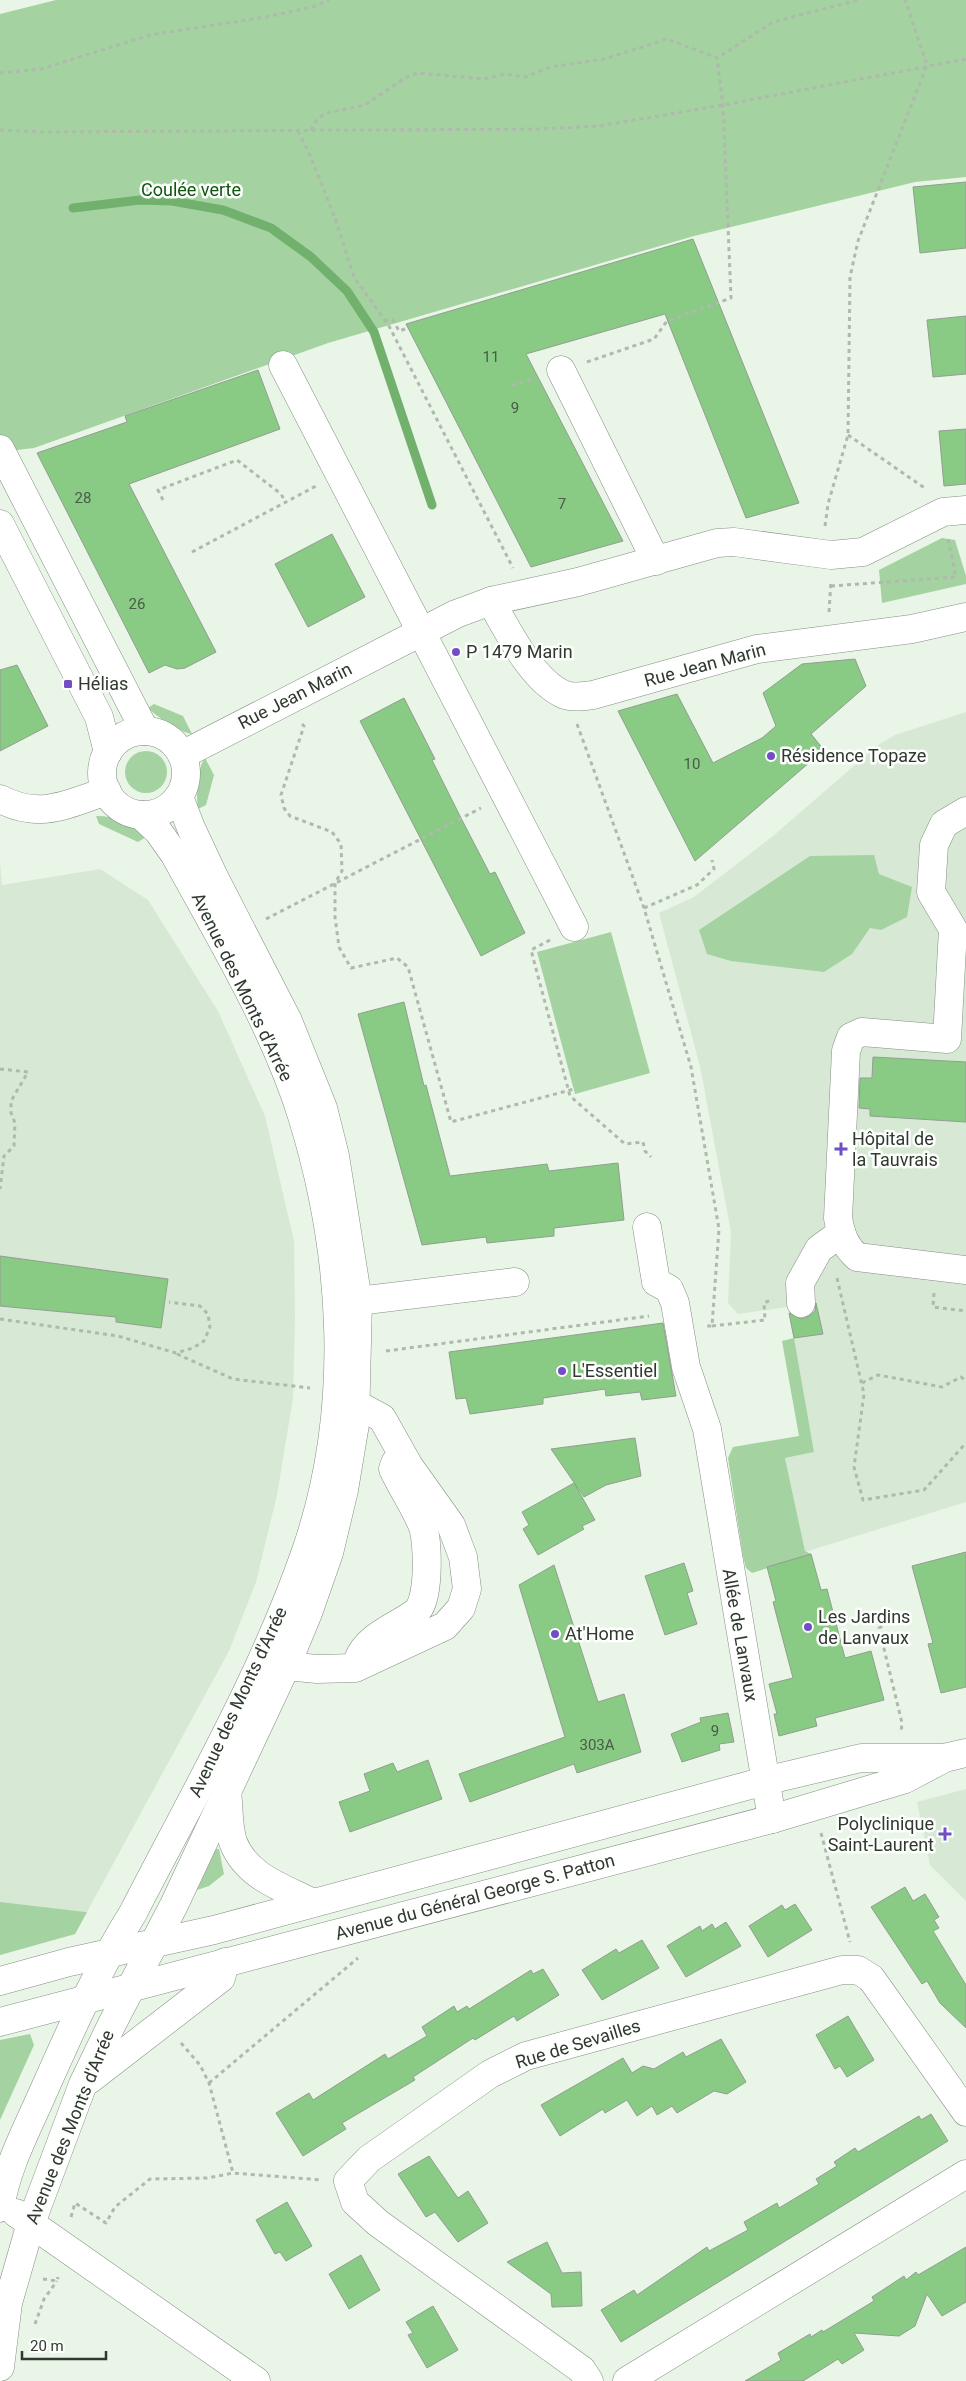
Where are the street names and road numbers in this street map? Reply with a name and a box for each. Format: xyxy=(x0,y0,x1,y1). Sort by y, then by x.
street label: Rue Jean Marin xyxy=(642,638,768,691)
street label: Rue Jean Marin xyxy=(234,658,355,733)
street label: Avenue des Monts d'Arrée xyxy=(188,889,297,1085)
street label: Allée de Lanvaux xyxy=(718,1567,763,1703)
street label: Avenue des Monts d'Arrée xyxy=(184,1603,291,1800)
street label: Avenue du Général George S. Patton xyxy=(333,1849,617,1944)
street label: Rue de Sevailles xyxy=(513,2015,643,2073)
street label: Avenue des Monts d'Arrée xyxy=(21,2027,118,2227)

